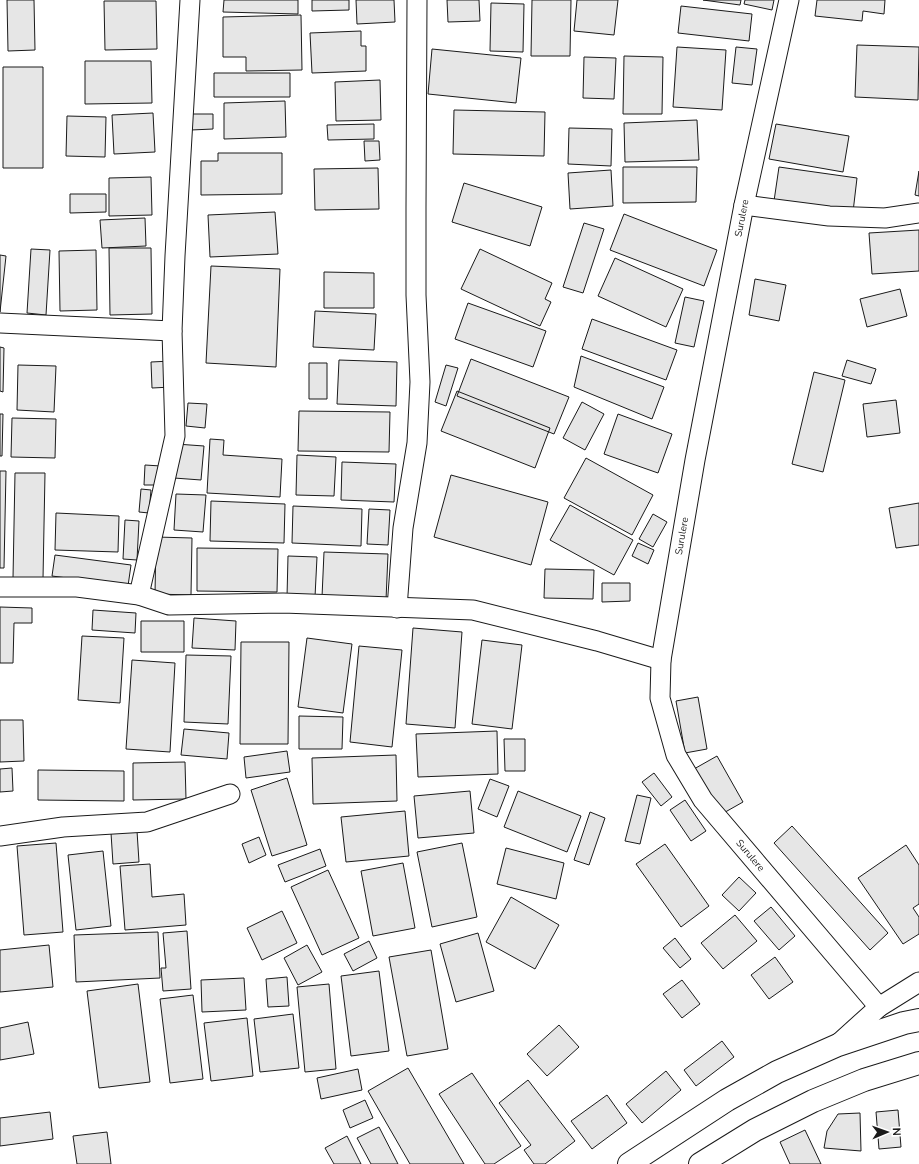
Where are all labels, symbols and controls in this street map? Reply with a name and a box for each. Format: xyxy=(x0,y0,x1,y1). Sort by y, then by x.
street label: Surulere xyxy=(732,198,752,238)
street label: Surulere xyxy=(672,516,692,556)
street label: Surulere xyxy=(733,836,768,875)
north arrow xyxy=(867,1112,907,1152)
text: N xyxy=(889,1127,904,1136)

